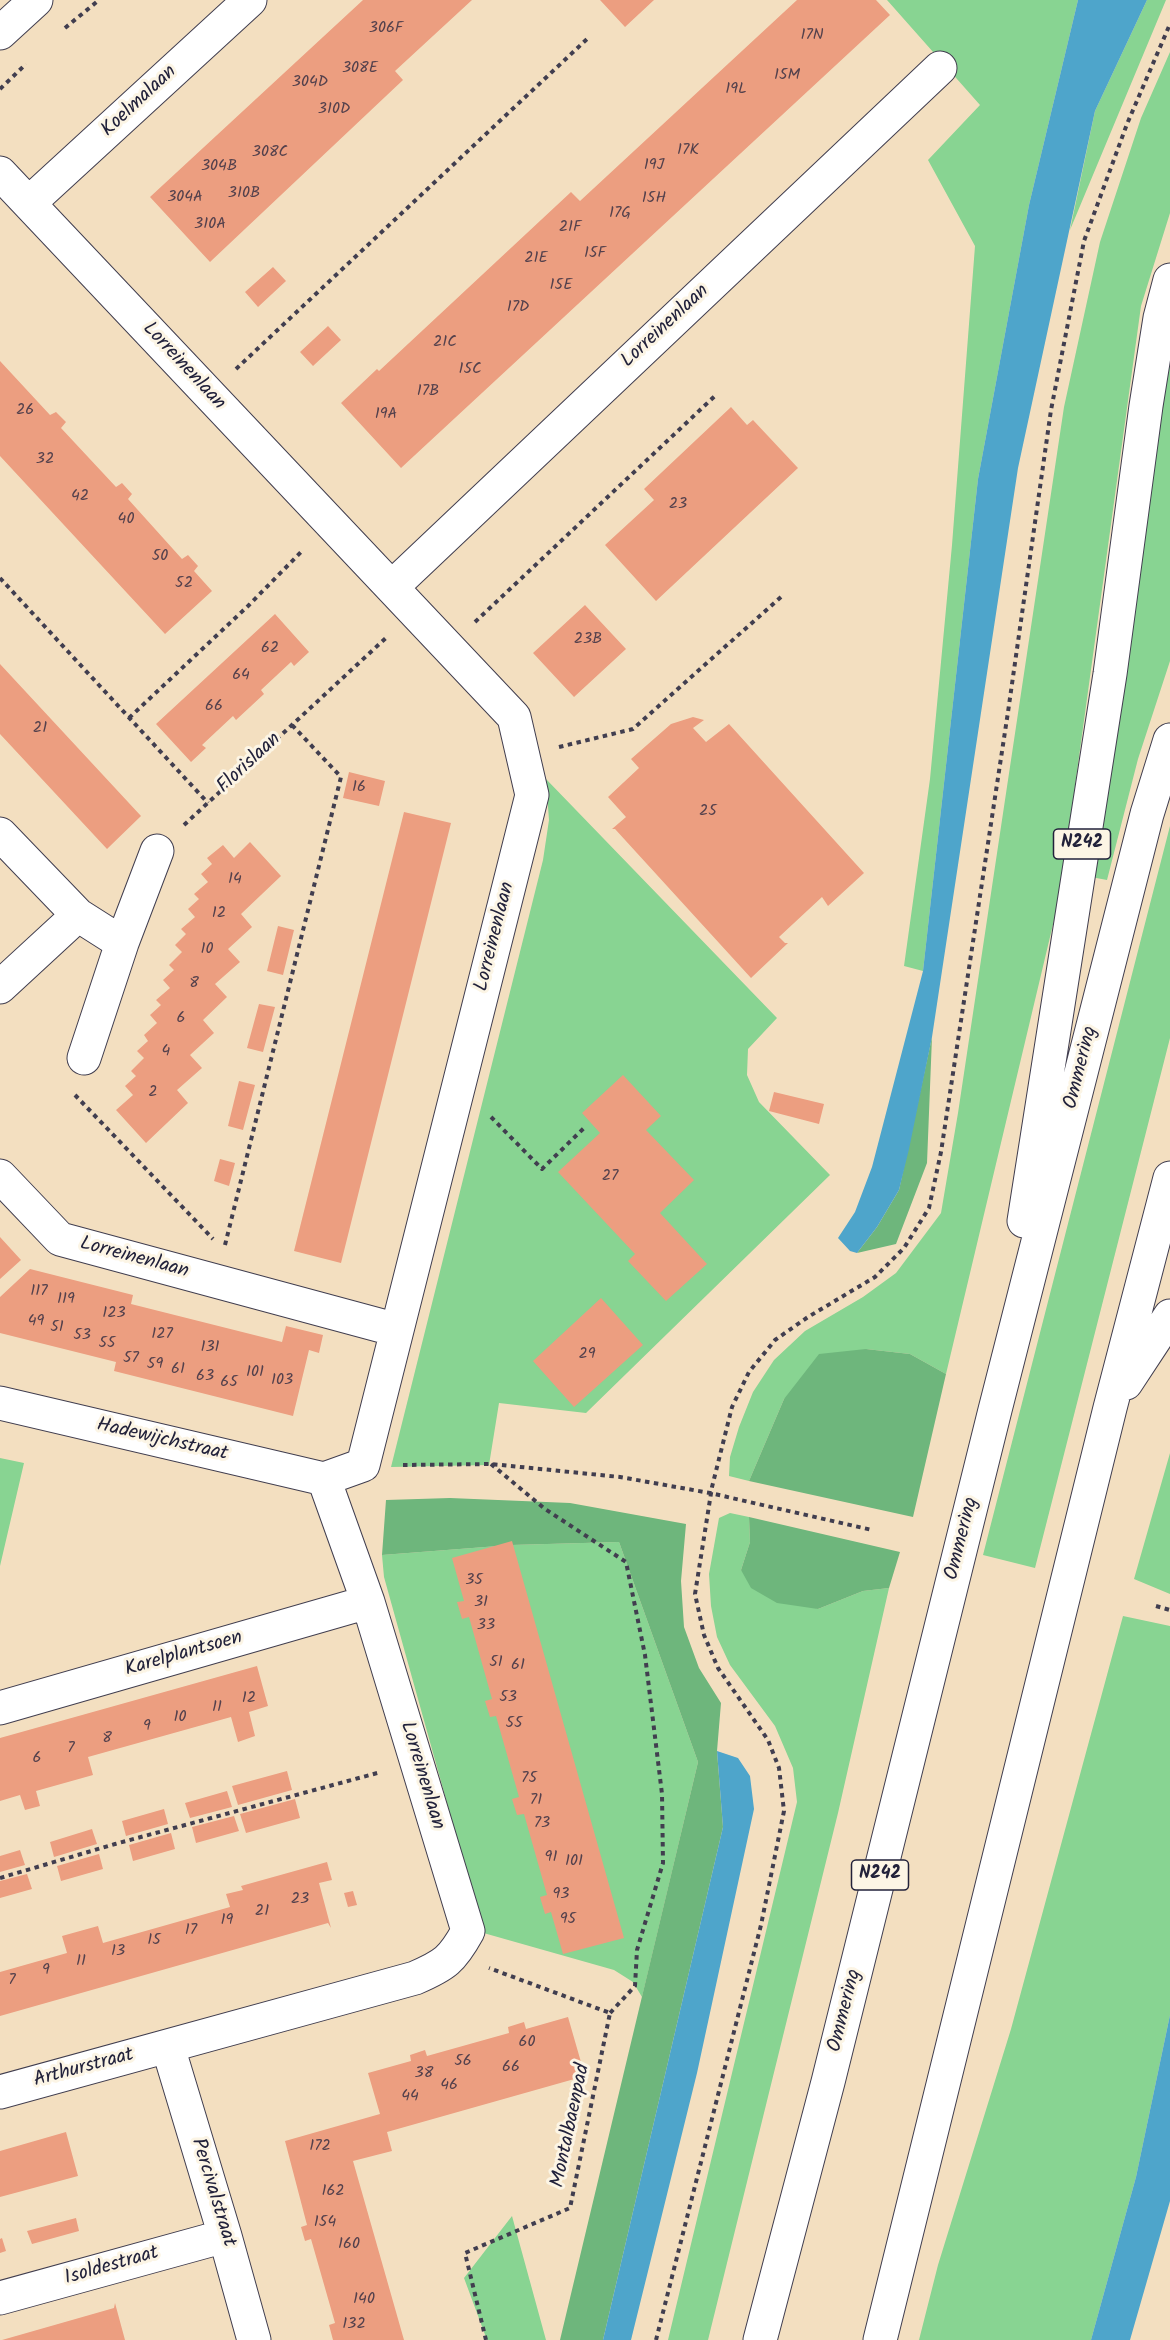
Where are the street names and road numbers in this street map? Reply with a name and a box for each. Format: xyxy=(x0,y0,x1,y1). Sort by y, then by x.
street label: Koelmalaan xyxy=(97,61,183,143)
street label: Lorreinenlaan xyxy=(617,280,715,374)
street label: Lorreinenlaan xyxy=(136,318,230,416)
street label: Florislaan xyxy=(213,728,287,800)
road number: N242 xyxy=(1054,829,1110,859)
street label: Lorreinenlaan xyxy=(471,880,521,994)
street label: Ommering xyxy=(1060,1024,1104,1112)
street label: Lorreinenlaan xyxy=(77,1233,191,1285)
street label: Hadewijchstraat xyxy=(94,1414,230,1468)
street label: Ommering xyxy=(941,1495,985,1583)
street label: Karelplantsoen xyxy=(122,1627,246,1683)
street label: Lorreinenlaan xyxy=(393,1719,449,1833)
road number: N242 xyxy=(852,1860,908,1890)
street label: Ommering xyxy=(824,1967,868,2055)
street label: Arthurstraat xyxy=(31,2044,137,2094)
street label: Montalbaenpad xyxy=(547,2062,597,2190)
street label: Percivalstraat xyxy=(184,2136,240,2250)
street label: Isoldestraat xyxy=(62,2242,162,2292)

